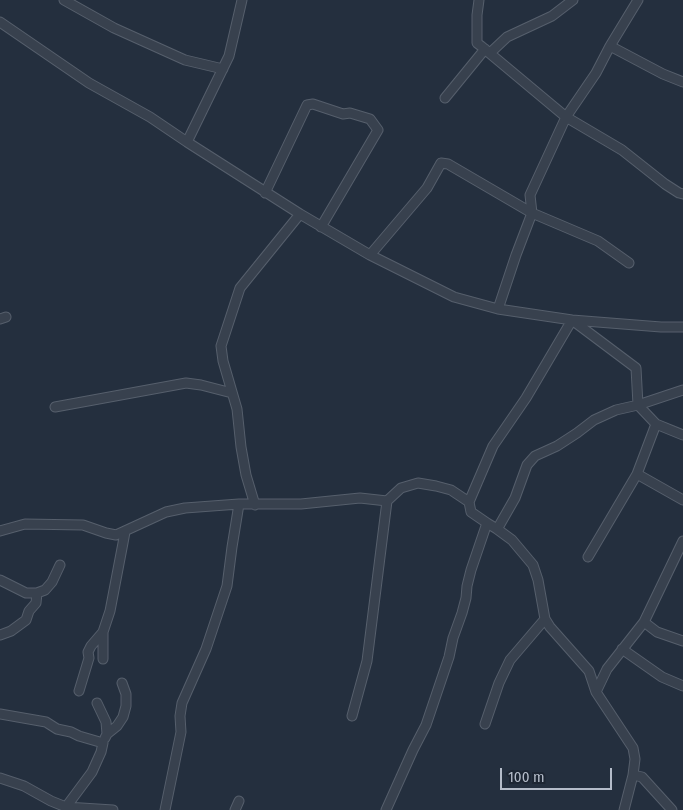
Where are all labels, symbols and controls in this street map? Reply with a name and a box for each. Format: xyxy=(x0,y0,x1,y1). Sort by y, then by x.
scale bar xyxy=(503,758,616,790)
text: 100 m xyxy=(508,768,545,786)

